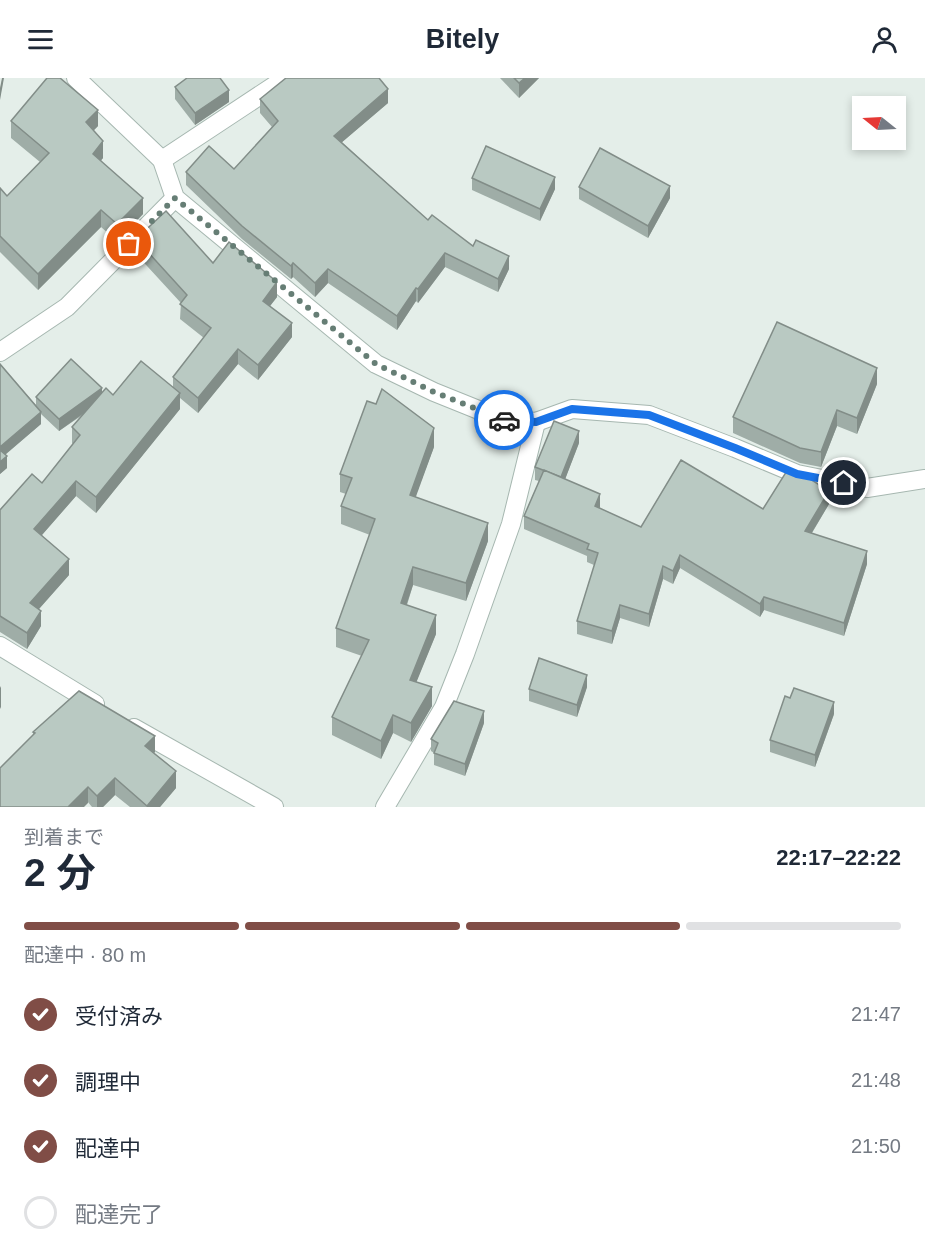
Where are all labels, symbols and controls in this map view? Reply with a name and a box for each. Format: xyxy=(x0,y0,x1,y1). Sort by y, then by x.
icon: menu xyxy=(24,23,57,56)
icon: person xyxy=(868,23,901,56)
text: Bitely xyxy=(426,24,499,54)
north arrow xyxy=(852,96,906,150)
map controls xyxy=(852,96,906,150)
pin xyxy=(103,218,154,269)
icon: bag xyxy=(112,227,145,260)
courier xyxy=(474,390,534,450)
icon: car xyxy=(488,404,521,437)
pin xyxy=(818,457,869,508)
icon: home xyxy=(827,466,860,499)
text: 到着まで xyxy=(24,826,104,848)
text: 22:17–22:22 xyxy=(776,845,901,870)
text: 2 分 xyxy=(24,851,96,894)
text: 配達中 · 80 m xyxy=(24,944,146,966)
icon: check xyxy=(24,998,57,1031)
text: 21:47 xyxy=(851,1003,901,1025)
text: 受付済み xyxy=(75,1004,163,1029)
icon: check xyxy=(24,1064,57,1097)
text: 21:48 xyxy=(851,1069,901,1091)
text: 調理中 xyxy=(75,1070,141,1095)
icon: check xyxy=(24,1130,57,1163)
text: 21:50 xyxy=(851,1135,901,1157)
text: 配達中 xyxy=(75,1136,141,1161)
text: 配達完了 xyxy=(75,1202,163,1227)

